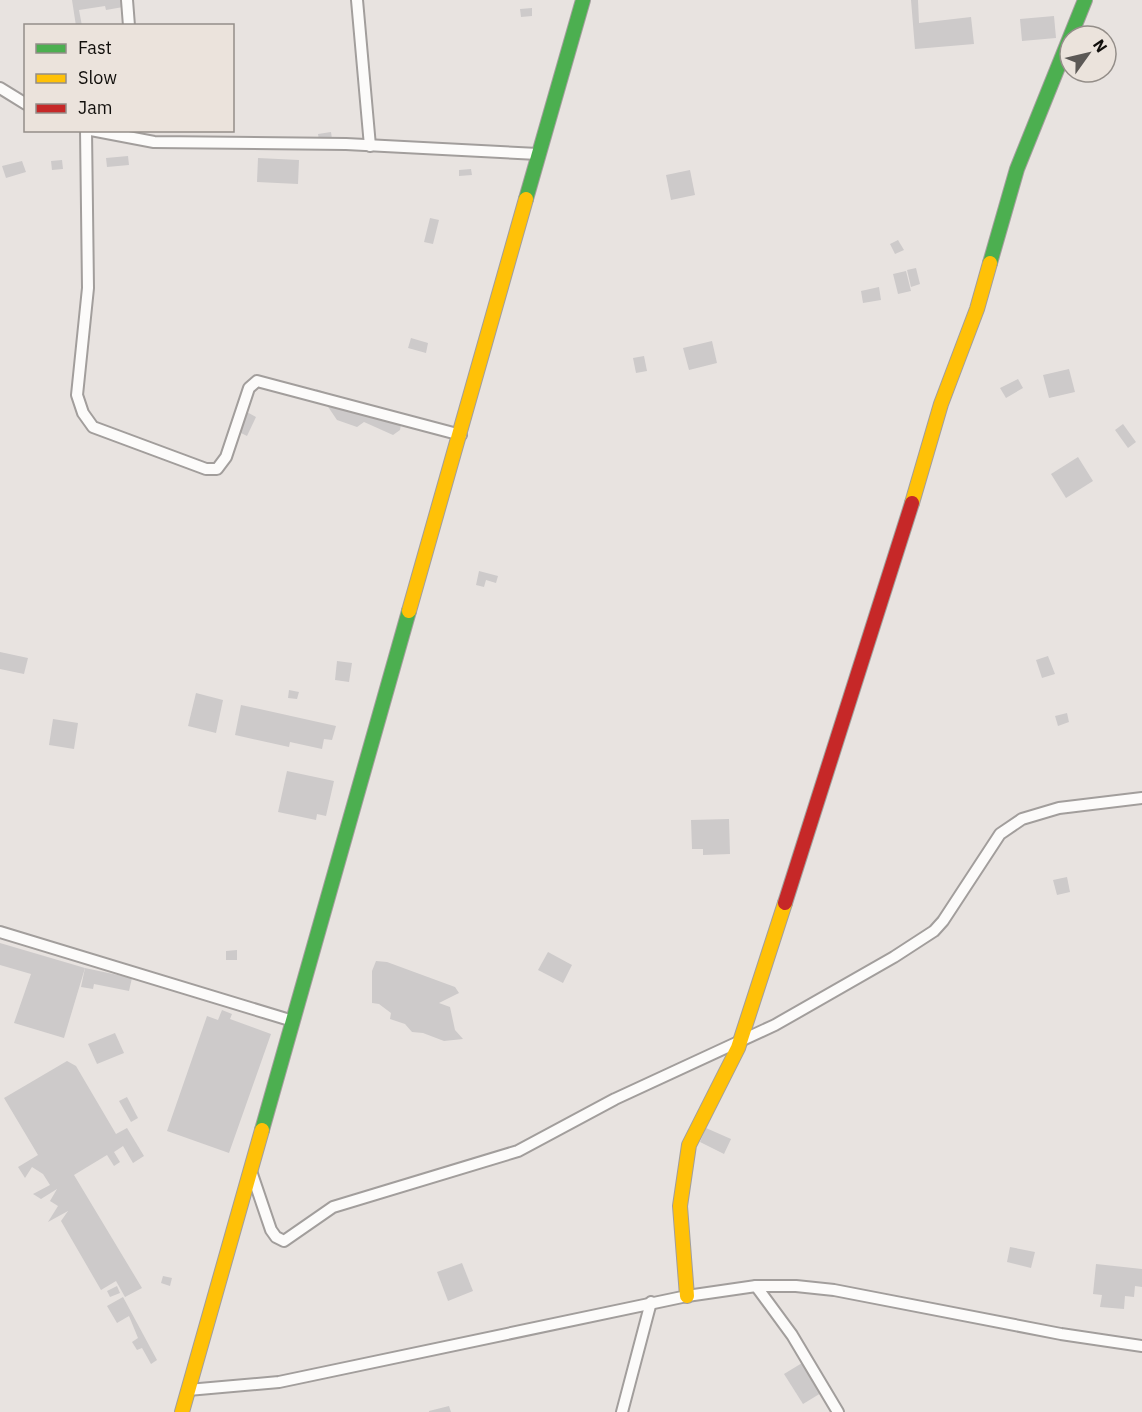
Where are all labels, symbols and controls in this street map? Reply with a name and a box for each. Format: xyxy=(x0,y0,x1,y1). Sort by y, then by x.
legend xyxy=(24,24,234,132)
north arrow xyxy=(1058,24,1118,84)
text: N xyxy=(1089,35,1112,56)
text: Fast xyxy=(78,36,112,59)
text: Slow xyxy=(78,66,117,89)
text: Jam xyxy=(78,96,113,119)

